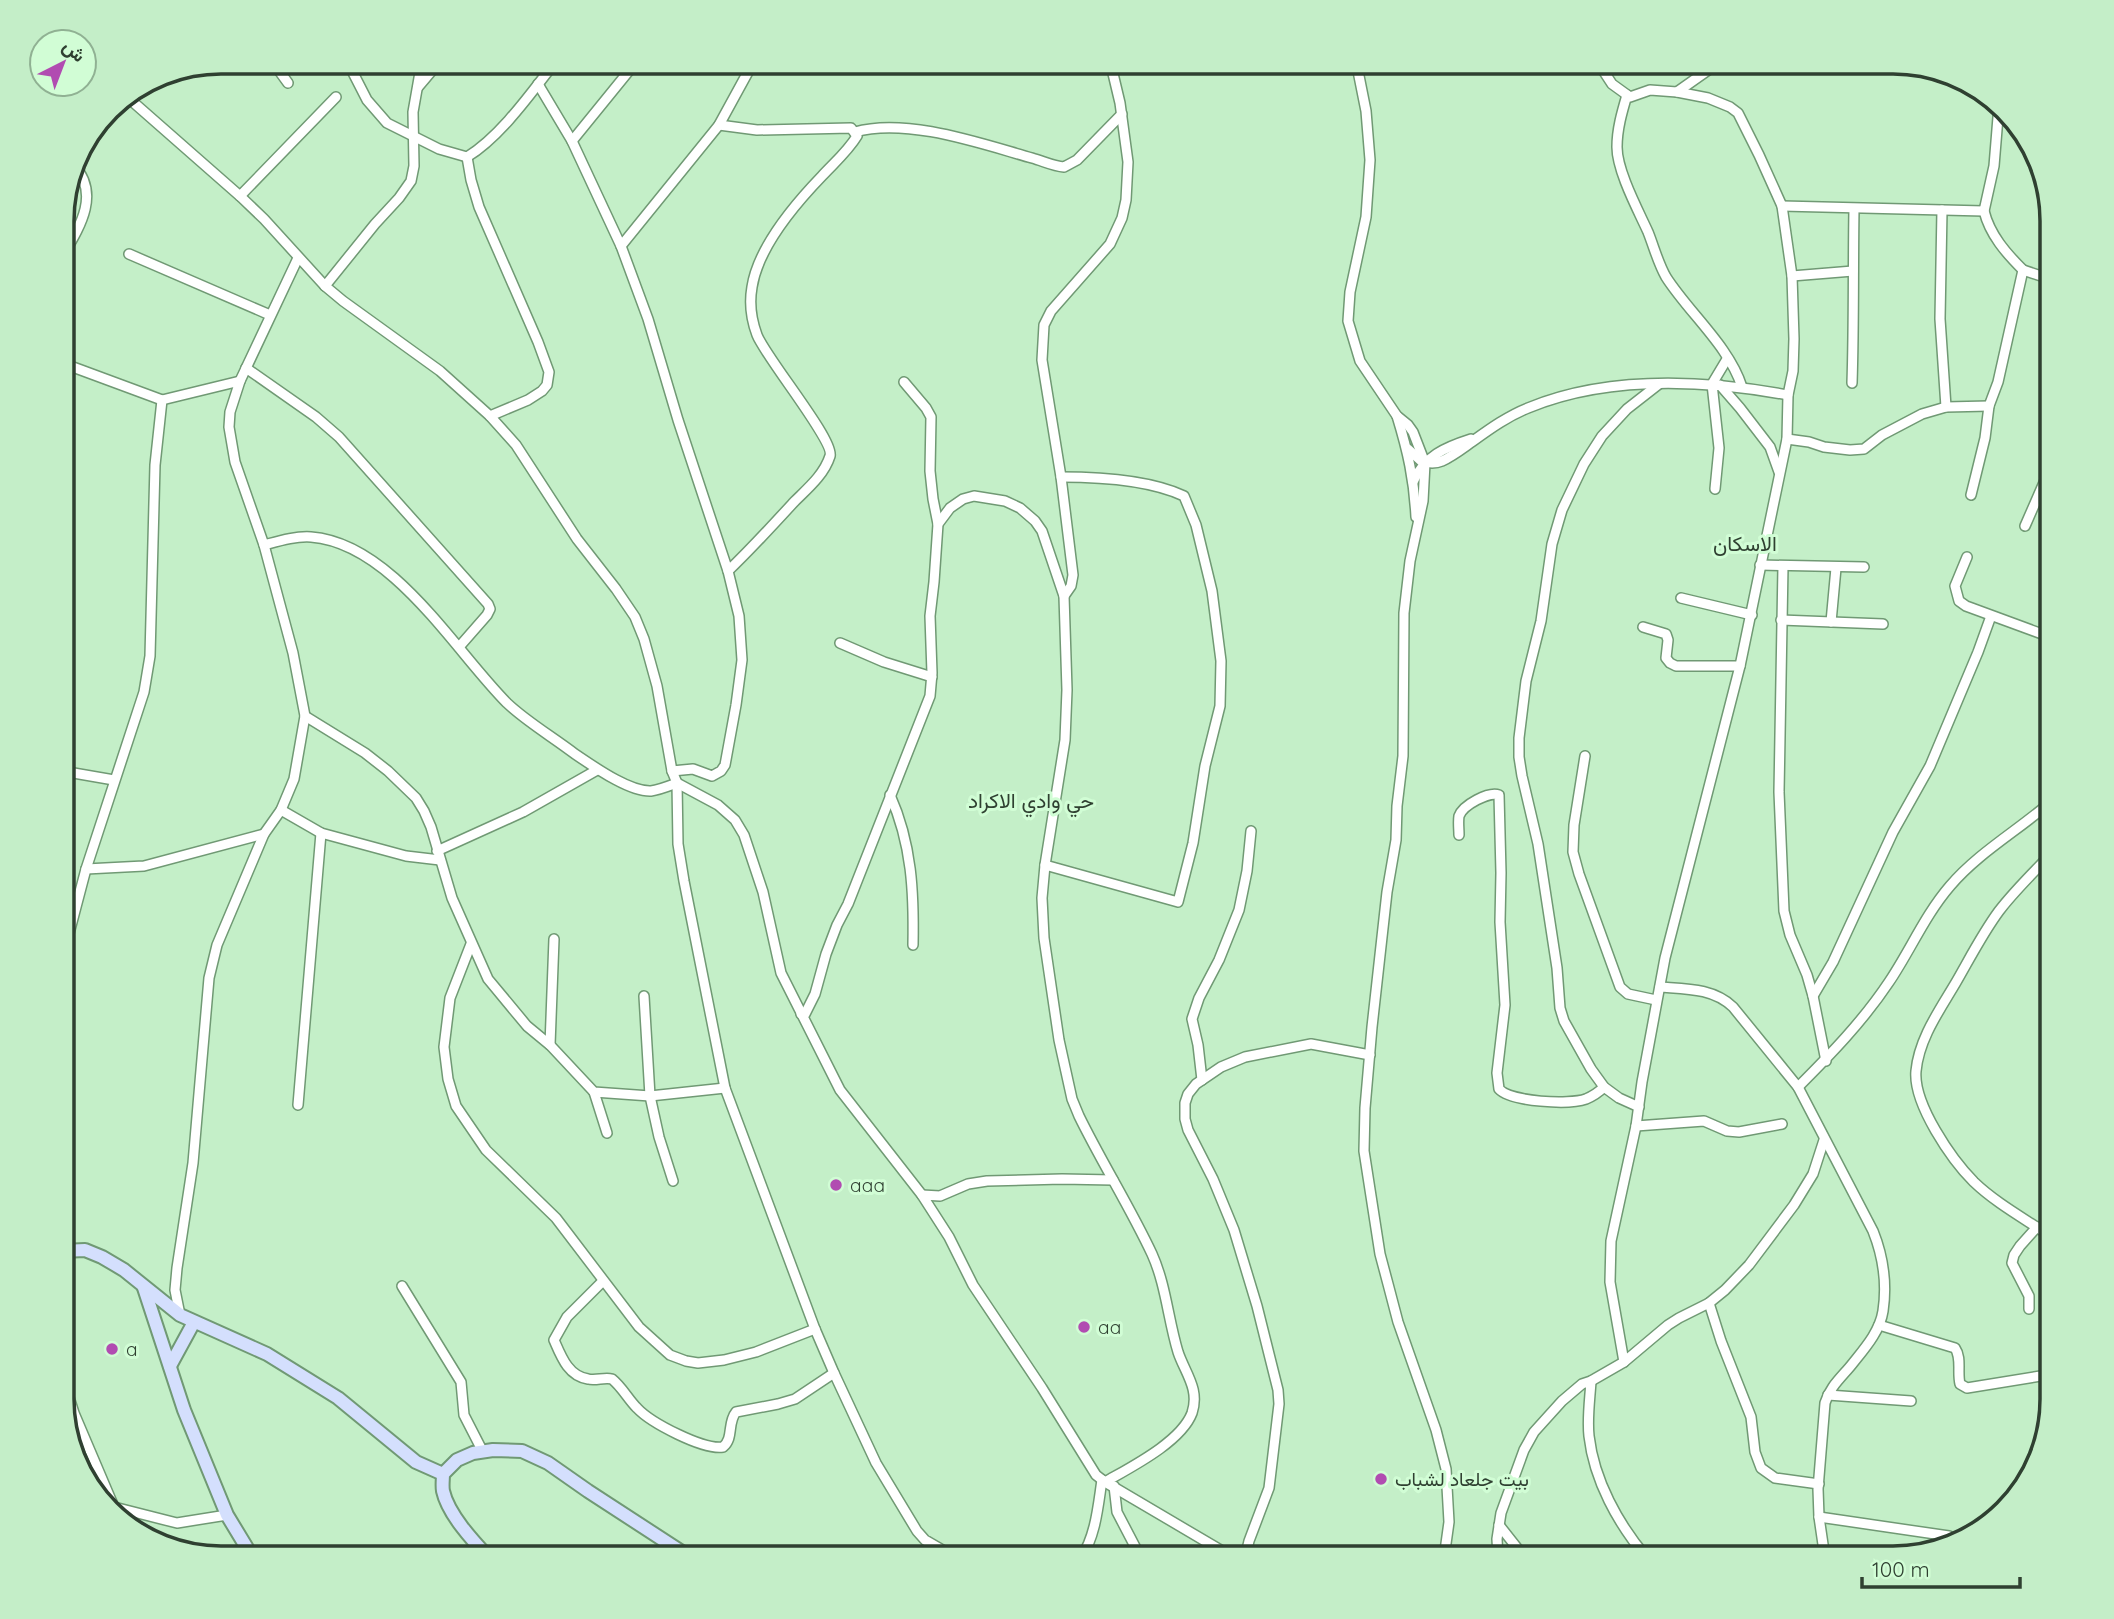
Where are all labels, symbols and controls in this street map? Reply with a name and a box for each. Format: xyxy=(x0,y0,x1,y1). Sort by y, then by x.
north arrow xyxy=(28,28,98,98)
text: ش xyxy=(58,34,91,67)
district label: الاسكان xyxy=(1713,530,1777,556)
district label: حي وادي الاكراد xyxy=(968,787,1094,818)
place label: aaa xyxy=(850,1173,885,1197)
marker: aaa xyxy=(828,1177,844,1193)
place label: aa xyxy=(1098,1315,1121,1339)
marker: aa xyxy=(1076,1319,1092,1335)
place label: a xyxy=(126,1337,138,1361)
marker: a xyxy=(104,1341,120,1357)
place label: بيت جلعاد لشباب xyxy=(1395,1467,1529,1491)
marker: بيت جلعاد لشباب xyxy=(1373,1471,1389,1487)
scale bar xyxy=(1862,1546,2020,1590)
text: 100 m xyxy=(1872,1556,1930,1582)

